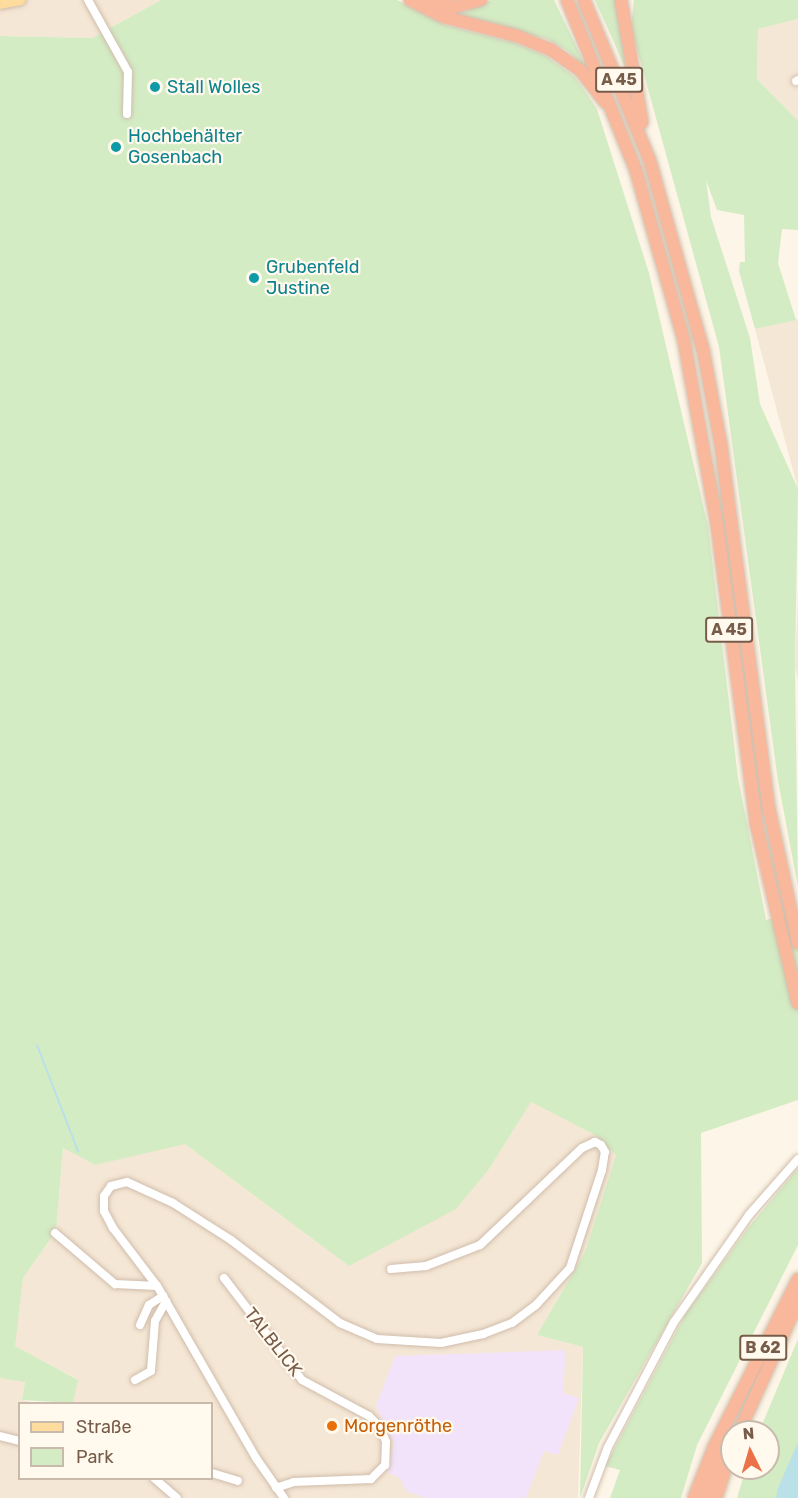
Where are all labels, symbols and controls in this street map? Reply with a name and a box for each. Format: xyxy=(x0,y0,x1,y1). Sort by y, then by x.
road number: A 45 xyxy=(594,67,644,93)
place label: Stall Wolles xyxy=(167,76,261,98)
marker: Stall Wolles xyxy=(148,80,162,94)
place label: Hochbehälter Gosenbach xyxy=(128,126,242,168)
marker: Hochbehälter Gosenbach xyxy=(109,140,123,154)
place label: Grubenfeld Justine xyxy=(266,257,359,300)
marker: Grubenfeld Justine xyxy=(247,271,261,285)
road number: A 45 xyxy=(704,617,754,643)
street label: TALBLICK xyxy=(240,1303,306,1381)
road number: B 62 xyxy=(739,1335,787,1361)
legend xyxy=(18,1402,213,1480)
place label: Morgenröthe xyxy=(344,1415,452,1437)
text: Straße xyxy=(76,1416,132,1438)
marker: Morgenröthe xyxy=(325,1419,339,1433)
north arrow xyxy=(720,1420,780,1480)
text: N xyxy=(742,1424,755,1444)
text: Park xyxy=(76,1446,113,1468)

